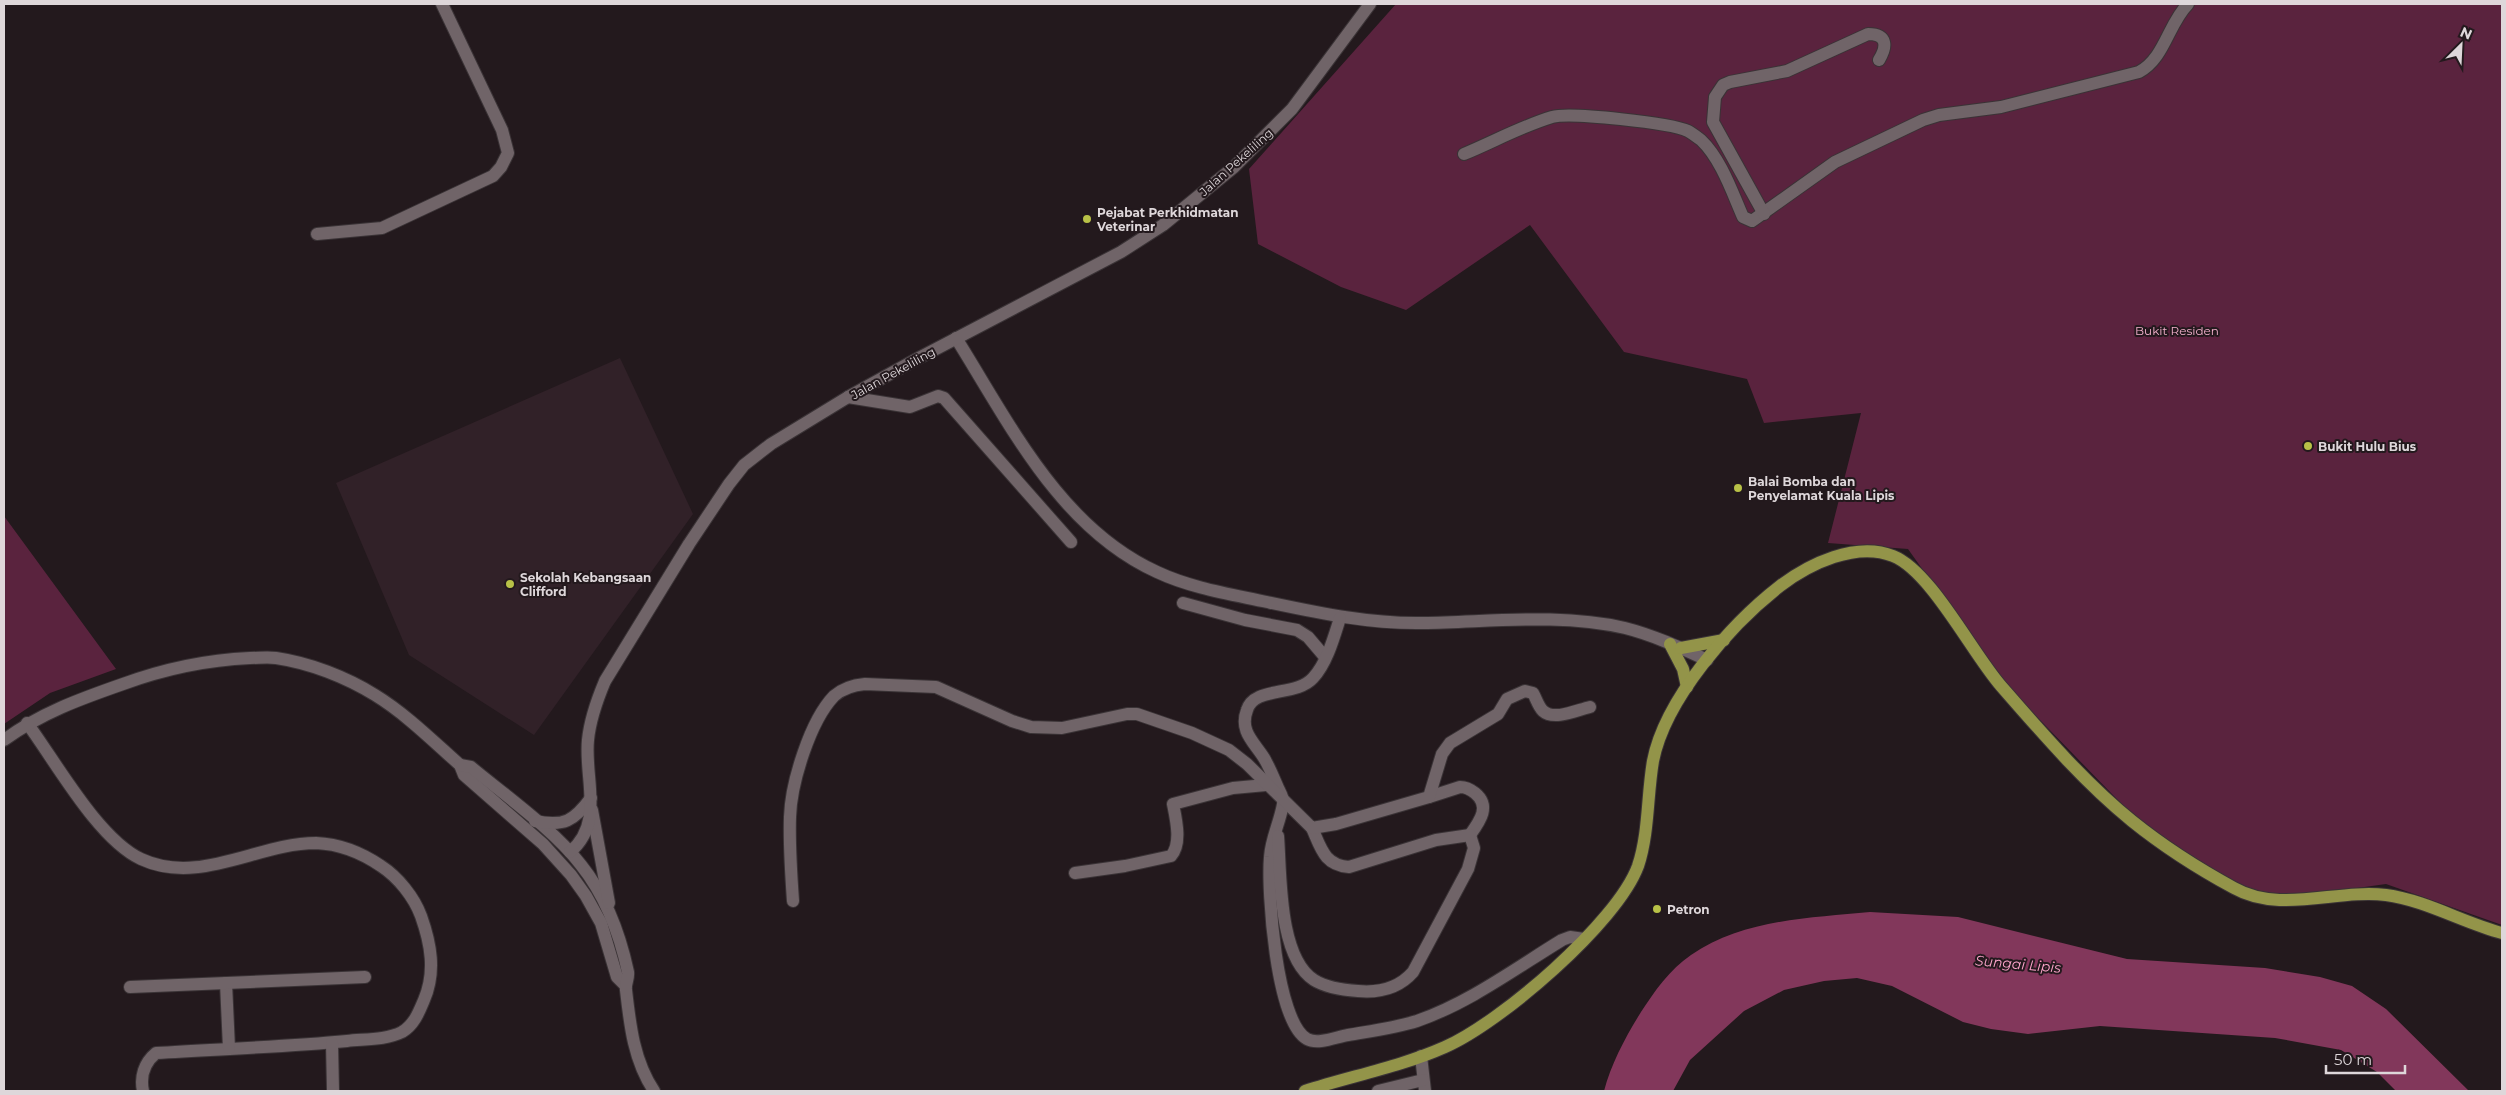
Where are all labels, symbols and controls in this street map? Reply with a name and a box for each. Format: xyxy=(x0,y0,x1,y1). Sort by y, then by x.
north arrow xyxy=(2436,20,2486,70)
text: N xyxy=(2457,23,2475,44)
street label: Jalan Pekeliling xyxy=(1195,125,1276,200)
place label: Pejabat Perkhidmatan Veterinar xyxy=(1096,205,1239,234)
marker: Pejabat Perkhidmatan Veterinar xyxy=(1081,213,1093,225)
park label: Bukit Residen xyxy=(2135,323,2219,338)
street label: Jalan Pekeliling xyxy=(847,344,938,403)
place label: Bukit Hulu Bius xyxy=(2318,439,2417,454)
marker: Bukit Hulu Bius xyxy=(2302,440,2314,452)
place label: Balai Bomba dan Penyelamat Kuala Lipis xyxy=(1748,474,1895,503)
marker: Balai Bomba dan Penyelamat Kuala Lipis xyxy=(1732,482,1744,494)
place label: Sekolah Kebangsaan Clifford xyxy=(520,570,651,599)
marker: Sekolah Kebangsaan Clifford xyxy=(504,578,516,590)
place label: Petron xyxy=(1667,902,1710,917)
marker: Petron xyxy=(1651,903,1663,915)
water label: Sungai Lipis xyxy=(1974,951,2062,977)
scale bar xyxy=(2326,1042,2405,1074)
text: 50 m xyxy=(2334,1050,2372,1069)

